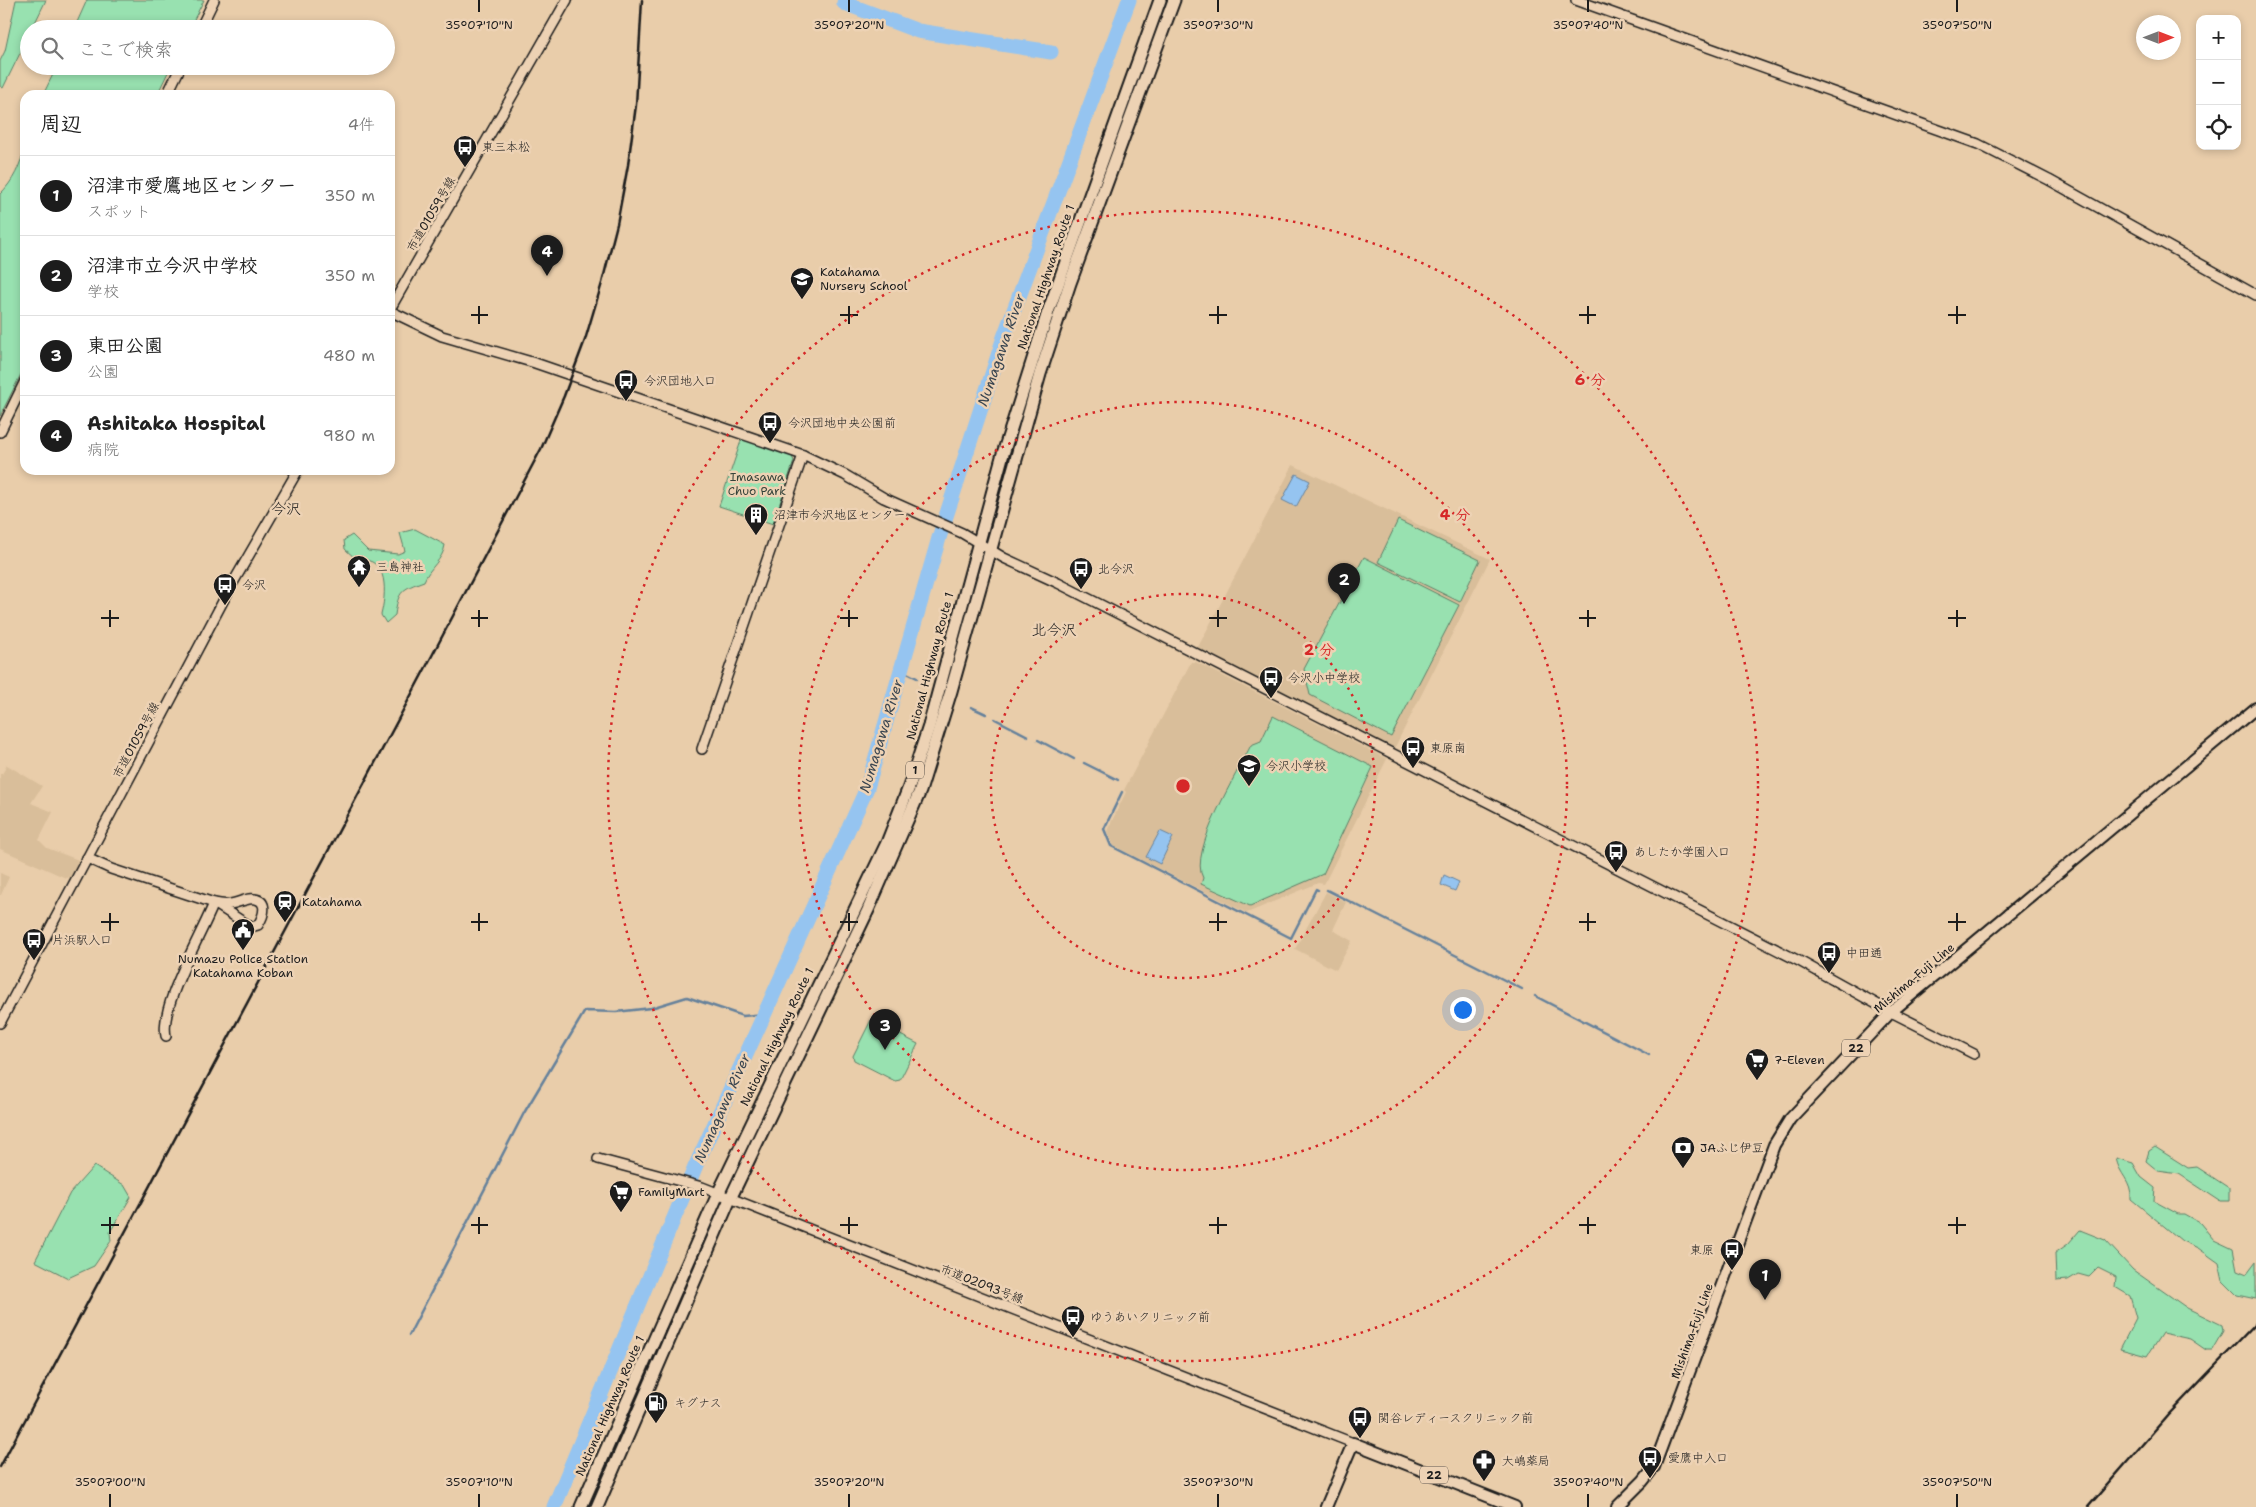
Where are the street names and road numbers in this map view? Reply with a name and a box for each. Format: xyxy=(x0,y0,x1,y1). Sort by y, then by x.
street label: 市道01059号線 xyxy=(403,174,459,254)
street label: National Highway Route 1 xyxy=(1014,203,1078,351)
street label: National Highway Route 1 xyxy=(903,591,957,741)
street label: 市道01059号線 xyxy=(109,699,163,781)
road number: 1 xyxy=(906,762,924,778)
street label: Mishima-Fuji Line xyxy=(1870,939,1958,1017)
street label: National Highway Route 1 xyxy=(736,965,818,1109)
road number: 22 xyxy=(1842,1040,1870,1056)
street label: 市道02093号線 xyxy=(938,1261,1026,1307)
street label: Mishima-Fuji Line xyxy=(1667,1281,1717,1381)
street label: National Highway Route 1 xyxy=(572,1333,648,1479)
road number: 22 xyxy=(1420,1466,1448,1484)

